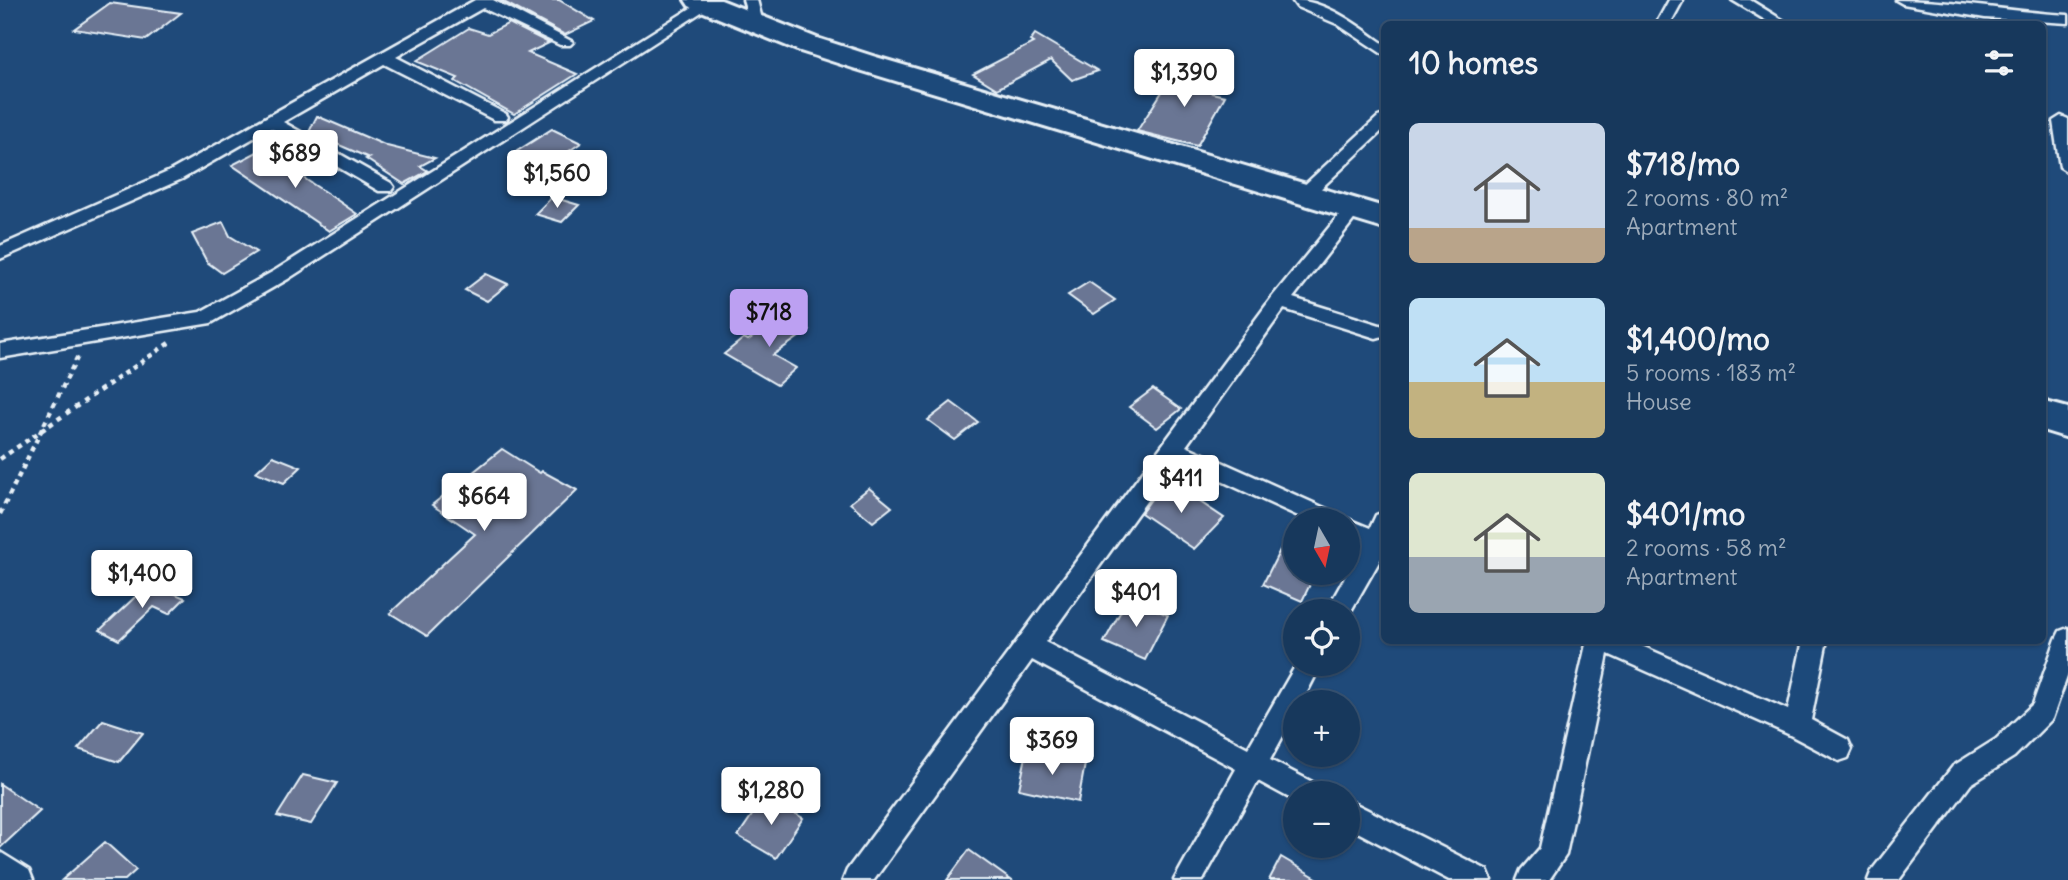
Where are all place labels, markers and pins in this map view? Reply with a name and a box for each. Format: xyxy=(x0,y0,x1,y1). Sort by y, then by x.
pin: $1,390 xyxy=(1127,50,1241,109)
pin: $689 xyxy=(254,130,336,190)
pin: $1,560 xyxy=(500,150,614,210)
pin: $718 xyxy=(728,290,810,349)
pin: $411 xyxy=(1140,456,1222,515)
pin: $664 xyxy=(443,474,525,533)
pin: $1,400 xyxy=(85,550,199,610)
pin: $401 xyxy=(1095,570,1177,629)
pin: $369 xyxy=(1011,718,1093,777)
pin: $1,280 xyxy=(714,768,828,827)

